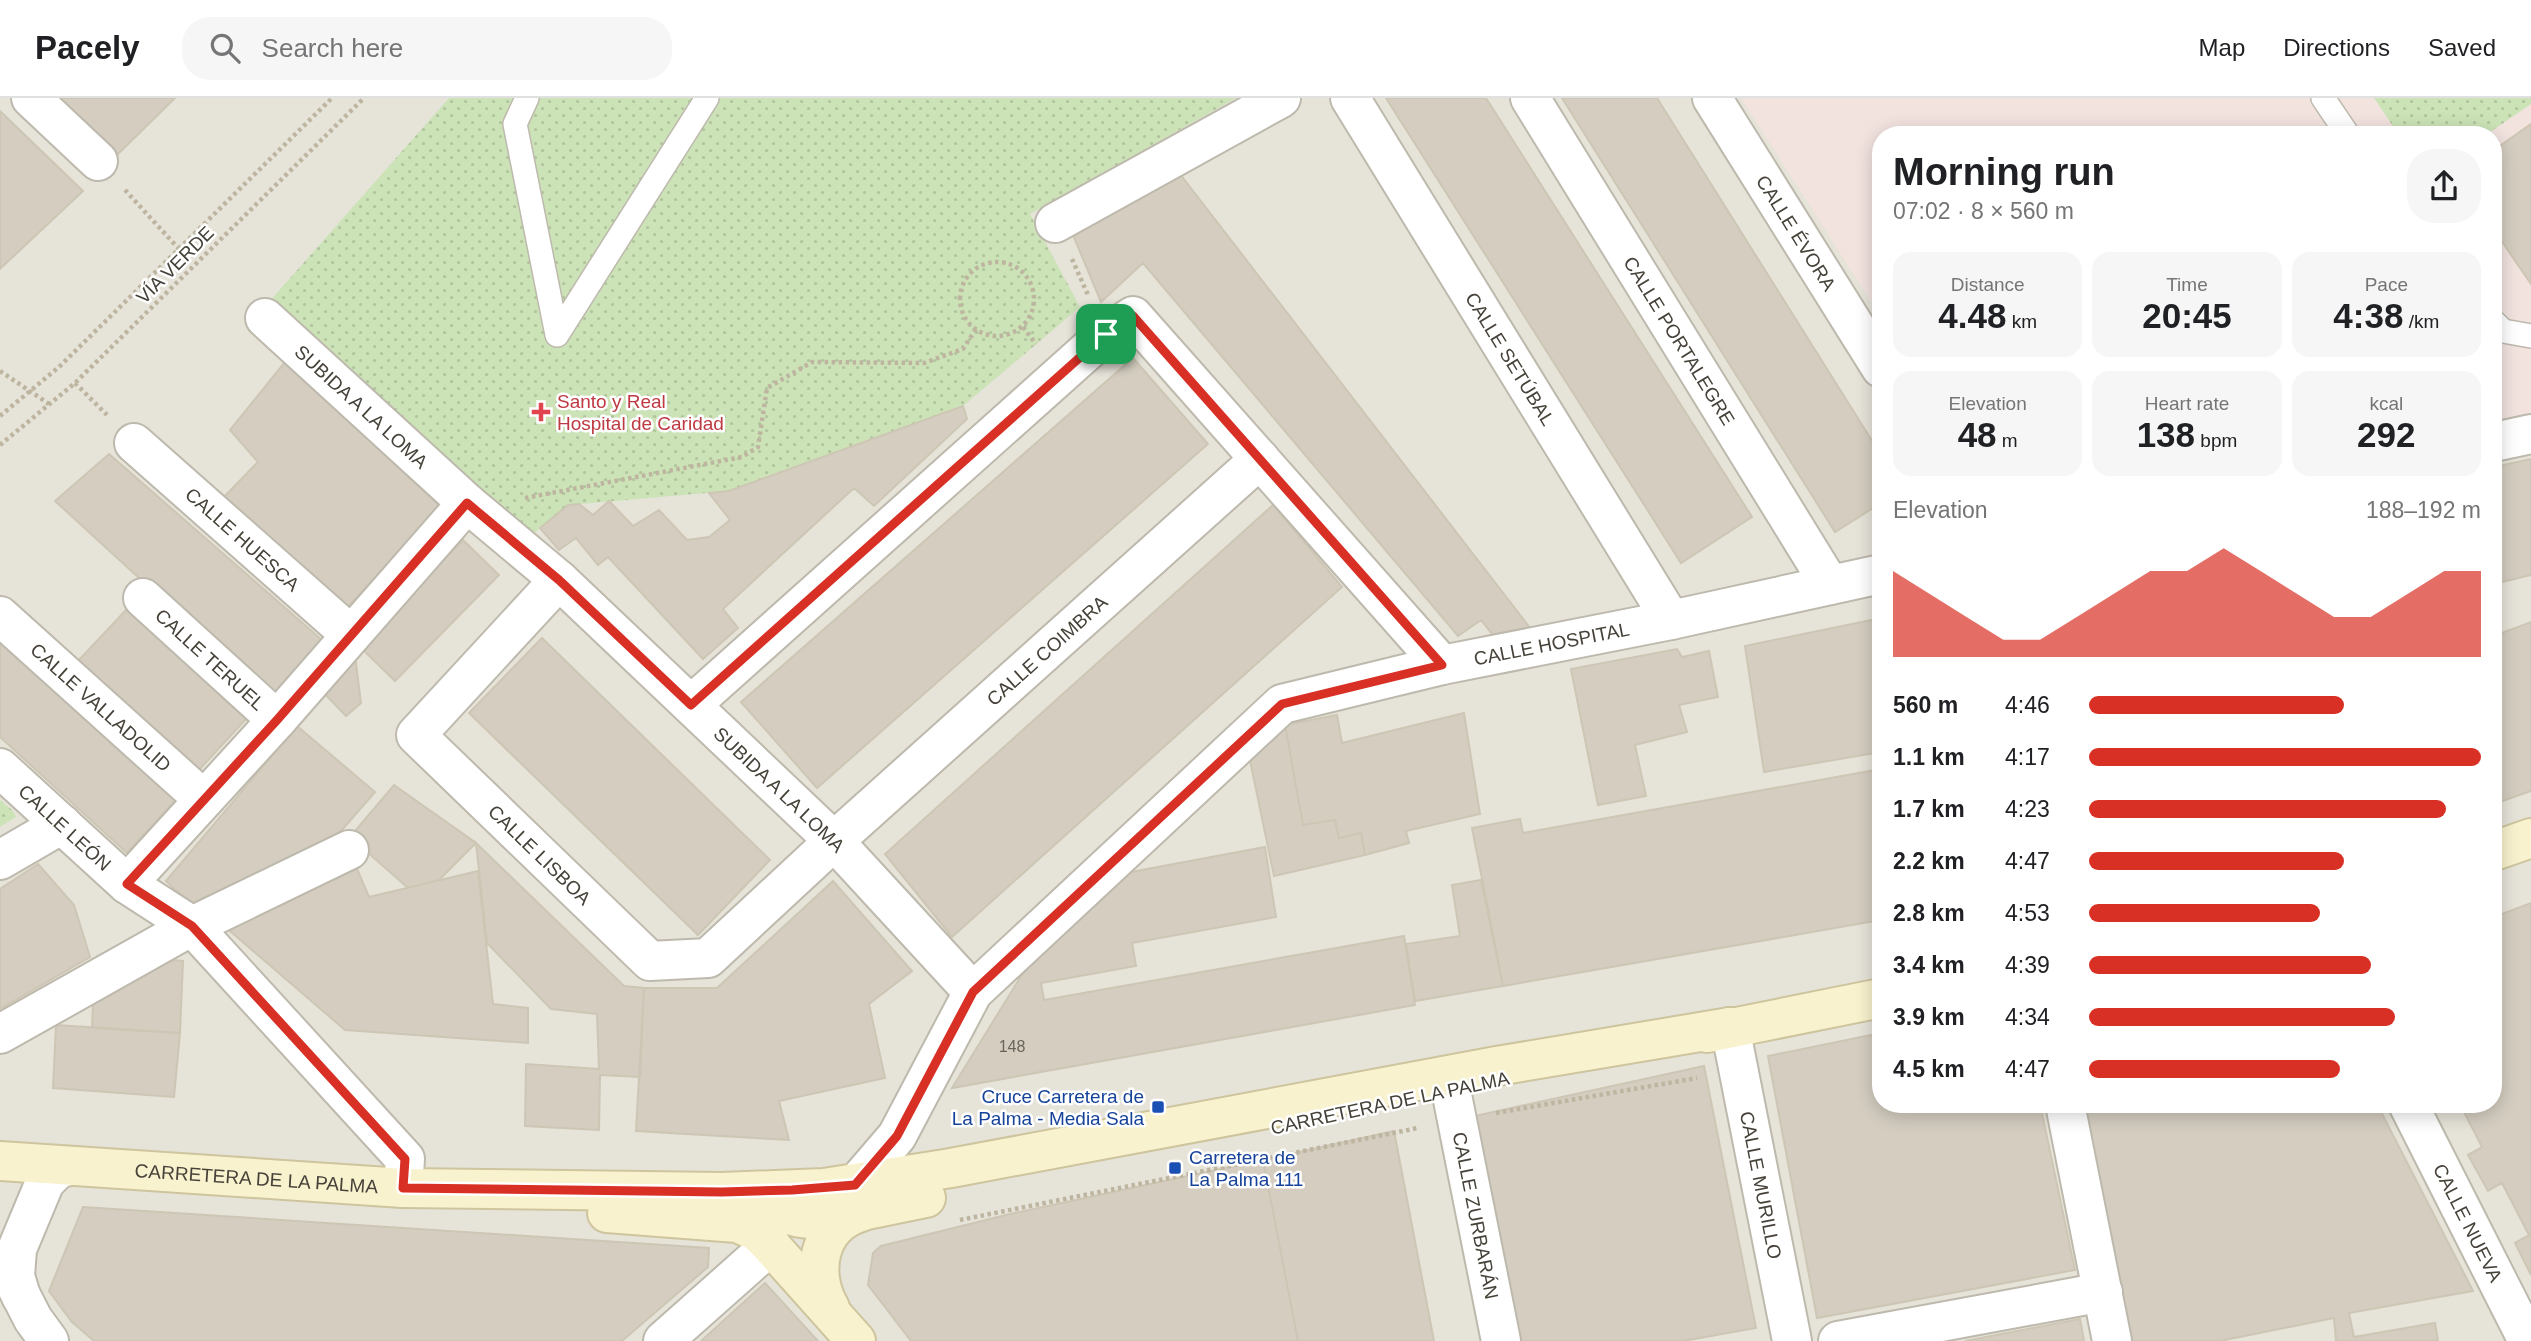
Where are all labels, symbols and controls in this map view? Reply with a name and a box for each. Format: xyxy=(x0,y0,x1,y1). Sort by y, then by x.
search box xyxy=(182,17,672,80)
text: Pacely xyxy=(35,29,140,66)
icon: search xyxy=(206,29,244,67)
text: Search here xyxy=(262,33,403,63)
text: Map xyxy=(2199,34,2245,61)
text: Directions xyxy=(2283,34,2390,61)
text: Saved xyxy=(2428,34,2496,61)
button: share xyxy=(2407,149,2481,223)
text: Morning run xyxy=(1893,151,2115,193)
street label: CALLE ÉVORA xyxy=(1752,171,1840,295)
text: 07:02 · 8 × 560 m xyxy=(1893,198,2074,224)
street label: VÍA VERDE xyxy=(132,222,218,308)
street label: CALLE PORTALEGRE xyxy=(1620,253,1739,429)
text: Distance xyxy=(1951,274,2025,295)
text: Time xyxy=(2166,274,2208,295)
text: Pace xyxy=(2365,274,2408,295)
street label: CALLE SETÚBAL xyxy=(1461,288,1559,429)
text: 4.48 xyxy=(1938,296,2006,335)
text: 20:45 xyxy=(2142,296,2232,335)
text: 4:38 xyxy=(2333,296,2403,335)
pin xyxy=(1076,304,1136,364)
text: km xyxy=(2006,311,2037,332)
text: /km xyxy=(2403,311,2439,332)
icon: arrive xyxy=(1087,315,1125,353)
street label: SUBIDA A LA LOMA xyxy=(291,341,432,473)
place label: Santo y Real Hospital de Caridad xyxy=(557,391,724,434)
text: Elevation xyxy=(1949,393,2027,414)
text: Heart rate xyxy=(2145,393,2229,414)
text: kcal xyxy=(2369,393,2403,414)
marker: Santo y Real Hospital de Caridad xyxy=(531,402,551,422)
text: 48 xyxy=(1958,415,1997,454)
text: 138 xyxy=(2137,415,2195,454)
text: 292 xyxy=(2357,415,2416,454)
text: m xyxy=(1997,430,2018,451)
text: bpm xyxy=(2195,430,2237,451)
street label: CALLE HUESCA xyxy=(181,483,304,595)
text: Elevation xyxy=(1893,497,1988,523)
text: 188–192 m xyxy=(2366,497,2481,523)
street label: CALLE COIMBRA xyxy=(982,591,1111,710)
street label: CALLE TERUEL xyxy=(151,604,269,714)
street label: CALLE HOSPITAL xyxy=(1472,618,1631,669)
street label: CALLE VALLADOLID xyxy=(27,639,175,776)
text: 560 m xyxy=(1893,692,1958,718)
text: 4:46 xyxy=(2005,692,2050,718)
street label: SUBIDA A LA LOMA xyxy=(710,722,849,857)
text: 1.1 km xyxy=(1893,744,1965,770)
text: 4:17 xyxy=(2005,744,2050,770)
street label: CALLE LEÓN xyxy=(15,780,115,875)
text: 1.7 km xyxy=(1893,796,1965,822)
text: 4:23 xyxy=(2005,796,2050,822)
street label: CALLE LISBOA xyxy=(484,800,596,909)
text: 2.2 km xyxy=(1893,848,1965,874)
text: 4:47 xyxy=(2005,848,2050,874)
text: 2.8 km xyxy=(1893,900,1965,926)
text: 4:53 xyxy=(2005,900,2050,926)
text: 3.4 km xyxy=(1893,952,1965,978)
text: 4:39 xyxy=(2005,952,2050,978)
text: 3.9 km xyxy=(1893,1004,1965,1030)
text: 4:34 xyxy=(2005,1004,2050,1030)
house number: 148 xyxy=(999,1038,1025,1055)
text: 4.5 km xyxy=(1893,1056,1965,1082)
text: 4:47 xyxy=(2005,1056,2050,1082)
street label: CARRETERA DE LA PALMA xyxy=(1269,1067,1512,1139)
place label: Cruce Carretera de La Palma - Media Sala xyxy=(952,1086,1144,1129)
marker: Cruce Carretera de La Palma - Media Sala xyxy=(1150,1099,1166,1115)
street label: CALLE MURILLO xyxy=(1736,1109,1786,1261)
street label: CALLE ZURBARÁN xyxy=(1449,1130,1503,1301)
place label: Carretera de La Palma 111 xyxy=(1189,1147,1303,1190)
street label: CARRETERA DE LA PALMA xyxy=(134,1160,379,1197)
marker: Carretera de La Palma 111 xyxy=(1167,1160,1183,1176)
street label: CALLE NUEVA xyxy=(2429,1160,2507,1286)

